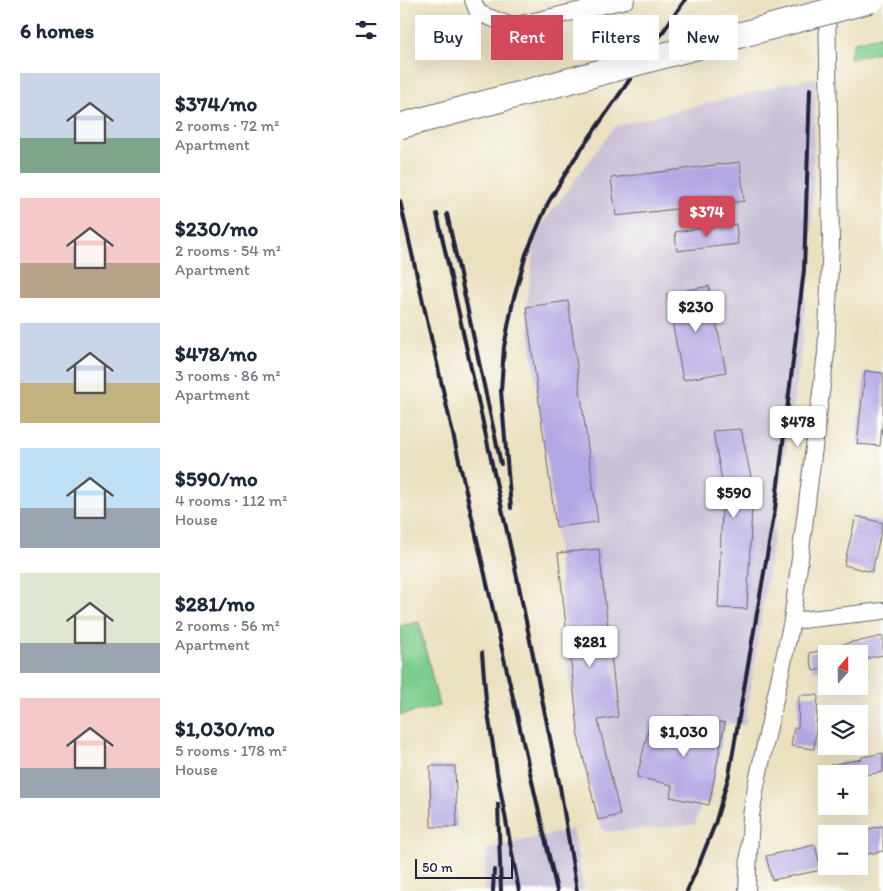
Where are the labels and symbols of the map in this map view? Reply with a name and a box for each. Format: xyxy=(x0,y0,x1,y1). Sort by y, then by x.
pin: $374 xyxy=(677,196,737,238)
pin: $230 xyxy=(666,290,726,333)
pin: $478 xyxy=(768,406,828,448)
pin: $590 xyxy=(704,476,764,519)
pin: $281 xyxy=(560,626,620,668)
north arrow xyxy=(818,645,868,695)
pin: $1,030 xyxy=(643,716,725,758)
scale bar xyxy=(415,856,512,879)

